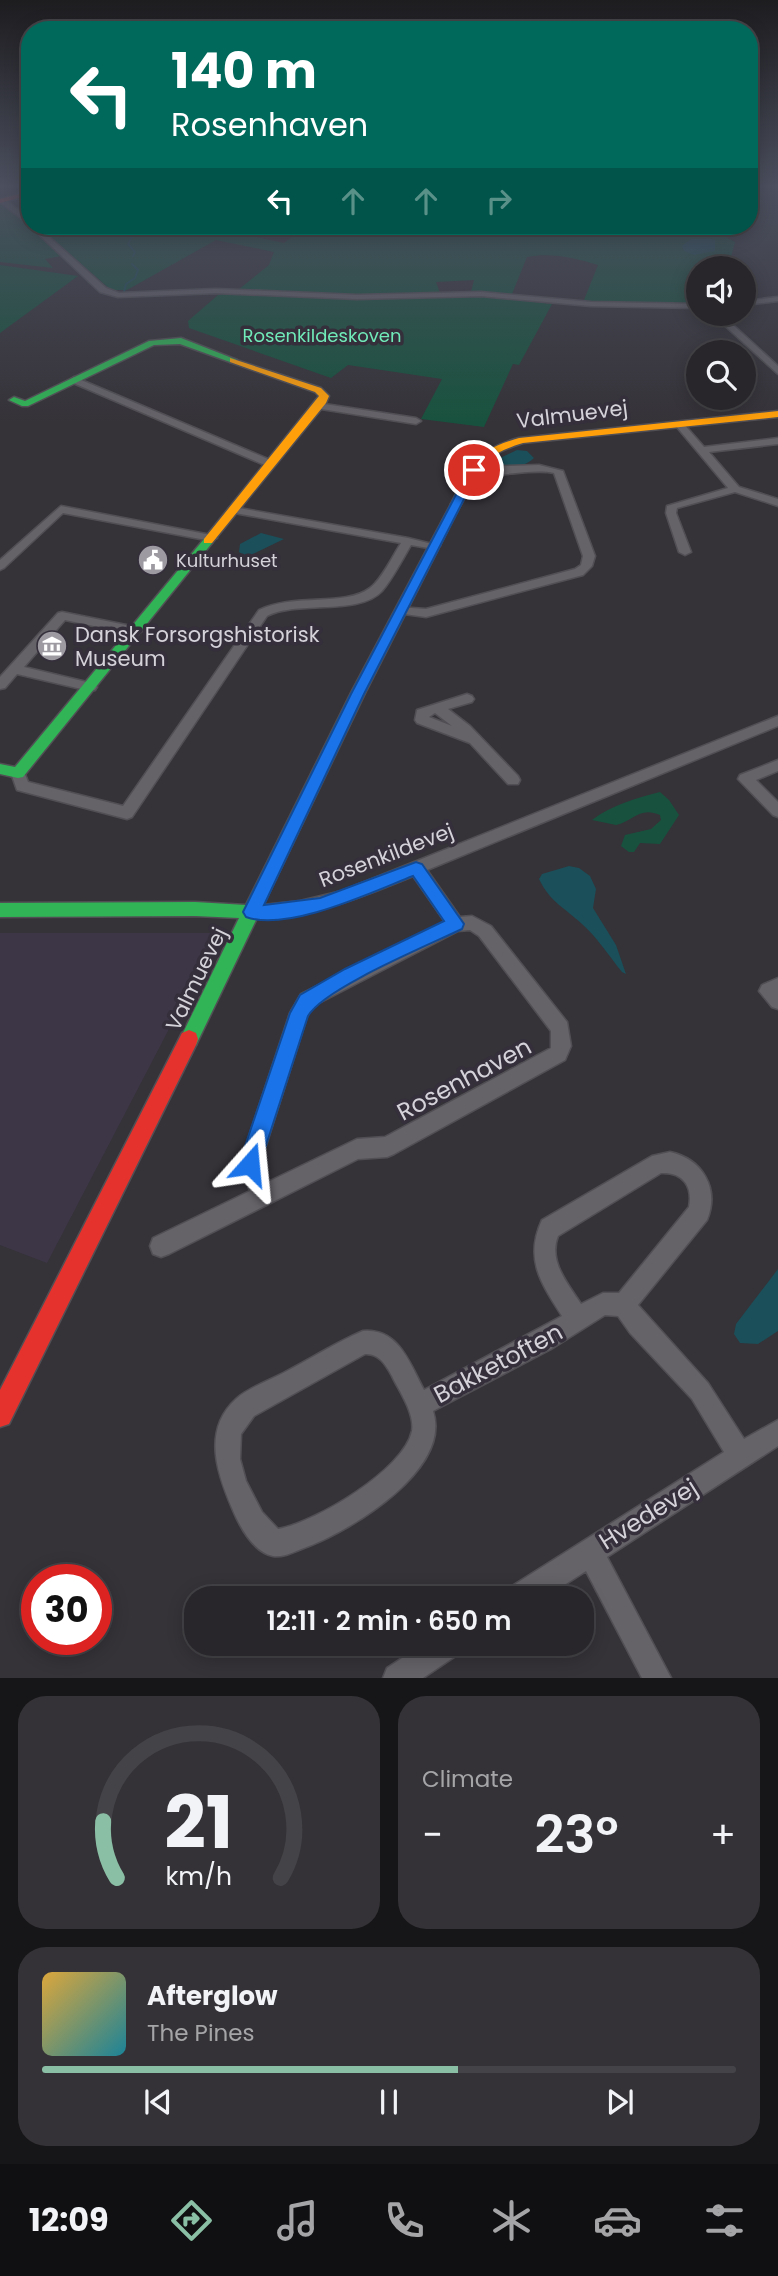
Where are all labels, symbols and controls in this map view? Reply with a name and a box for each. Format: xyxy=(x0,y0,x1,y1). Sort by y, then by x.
text: 140 m xyxy=(171,37,317,105)
icon: left xyxy=(56,49,147,140)
text: Rosenhaven xyxy=(171,102,368,147)
icon: left xyxy=(261,182,299,220)
icon: ahead xyxy=(334,182,372,220)
icon: ahead xyxy=(407,182,445,220)
icon: right xyxy=(480,182,518,220)
map controls xyxy=(686,256,756,410)
button: sound xyxy=(686,256,756,326)
park label: Rosenkildeskoven xyxy=(243,323,401,348)
button: search xyxy=(686,340,756,410)
street label: Valmuevej xyxy=(515,393,629,435)
pin xyxy=(444,440,504,500)
icon: arrive xyxy=(455,451,493,489)
public building icon: Kulturhuset xyxy=(136,543,170,577)
place label: Kulturhuset xyxy=(176,548,278,573)
place label: Dansk Forsorgshistorisk Museum xyxy=(75,620,320,673)
museum icon: Dansk Forsorgshistorisk Museum xyxy=(35,629,69,663)
street label: Rosenkildevej xyxy=(315,816,457,894)
street label: Valmuevej xyxy=(158,922,234,1036)
street label: Rosenhaven xyxy=(391,1030,537,1128)
position arrow xyxy=(213,1127,287,1201)
street label: Bakketoften xyxy=(428,1315,568,1411)
street label: Hvedevej xyxy=(592,1471,704,1557)
speed limit sign: 30 xyxy=(21,1564,112,1655)
text: 12:11 · 2 min · 650 m xyxy=(266,1603,512,1639)
text: Climate xyxy=(422,1763,513,1795)
text: 21 xyxy=(165,1773,233,1874)
text: 23° xyxy=(534,1798,619,1871)
text: − xyxy=(422,1808,443,1861)
text: + xyxy=(710,1808,736,1861)
text: km/h xyxy=(166,1859,232,1894)
text: Afterglow xyxy=(147,1978,278,2014)
text: The Pines xyxy=(147,2017,255,2049)
icon: previous xyxy=(139,2083,177,2121)
icon: pause xyxy=(370,2083,408,2121)
icon: next xyxy=(601,2083,639,2121)
icon: directions xyxy=(167,2196,216,2245)
icon: music xyxy=(273,2196,322,2245)
icon: phone xyxy=(380,2196,429,2245)
icon: climate xyxy=(487,2196,536,2245)
icon: car xyxy=(593,2196,642,2245)
icon: filters xyxy=(700,2196,749,2245)
text: 12:09 xyxy=(29,2197,109,2242)

